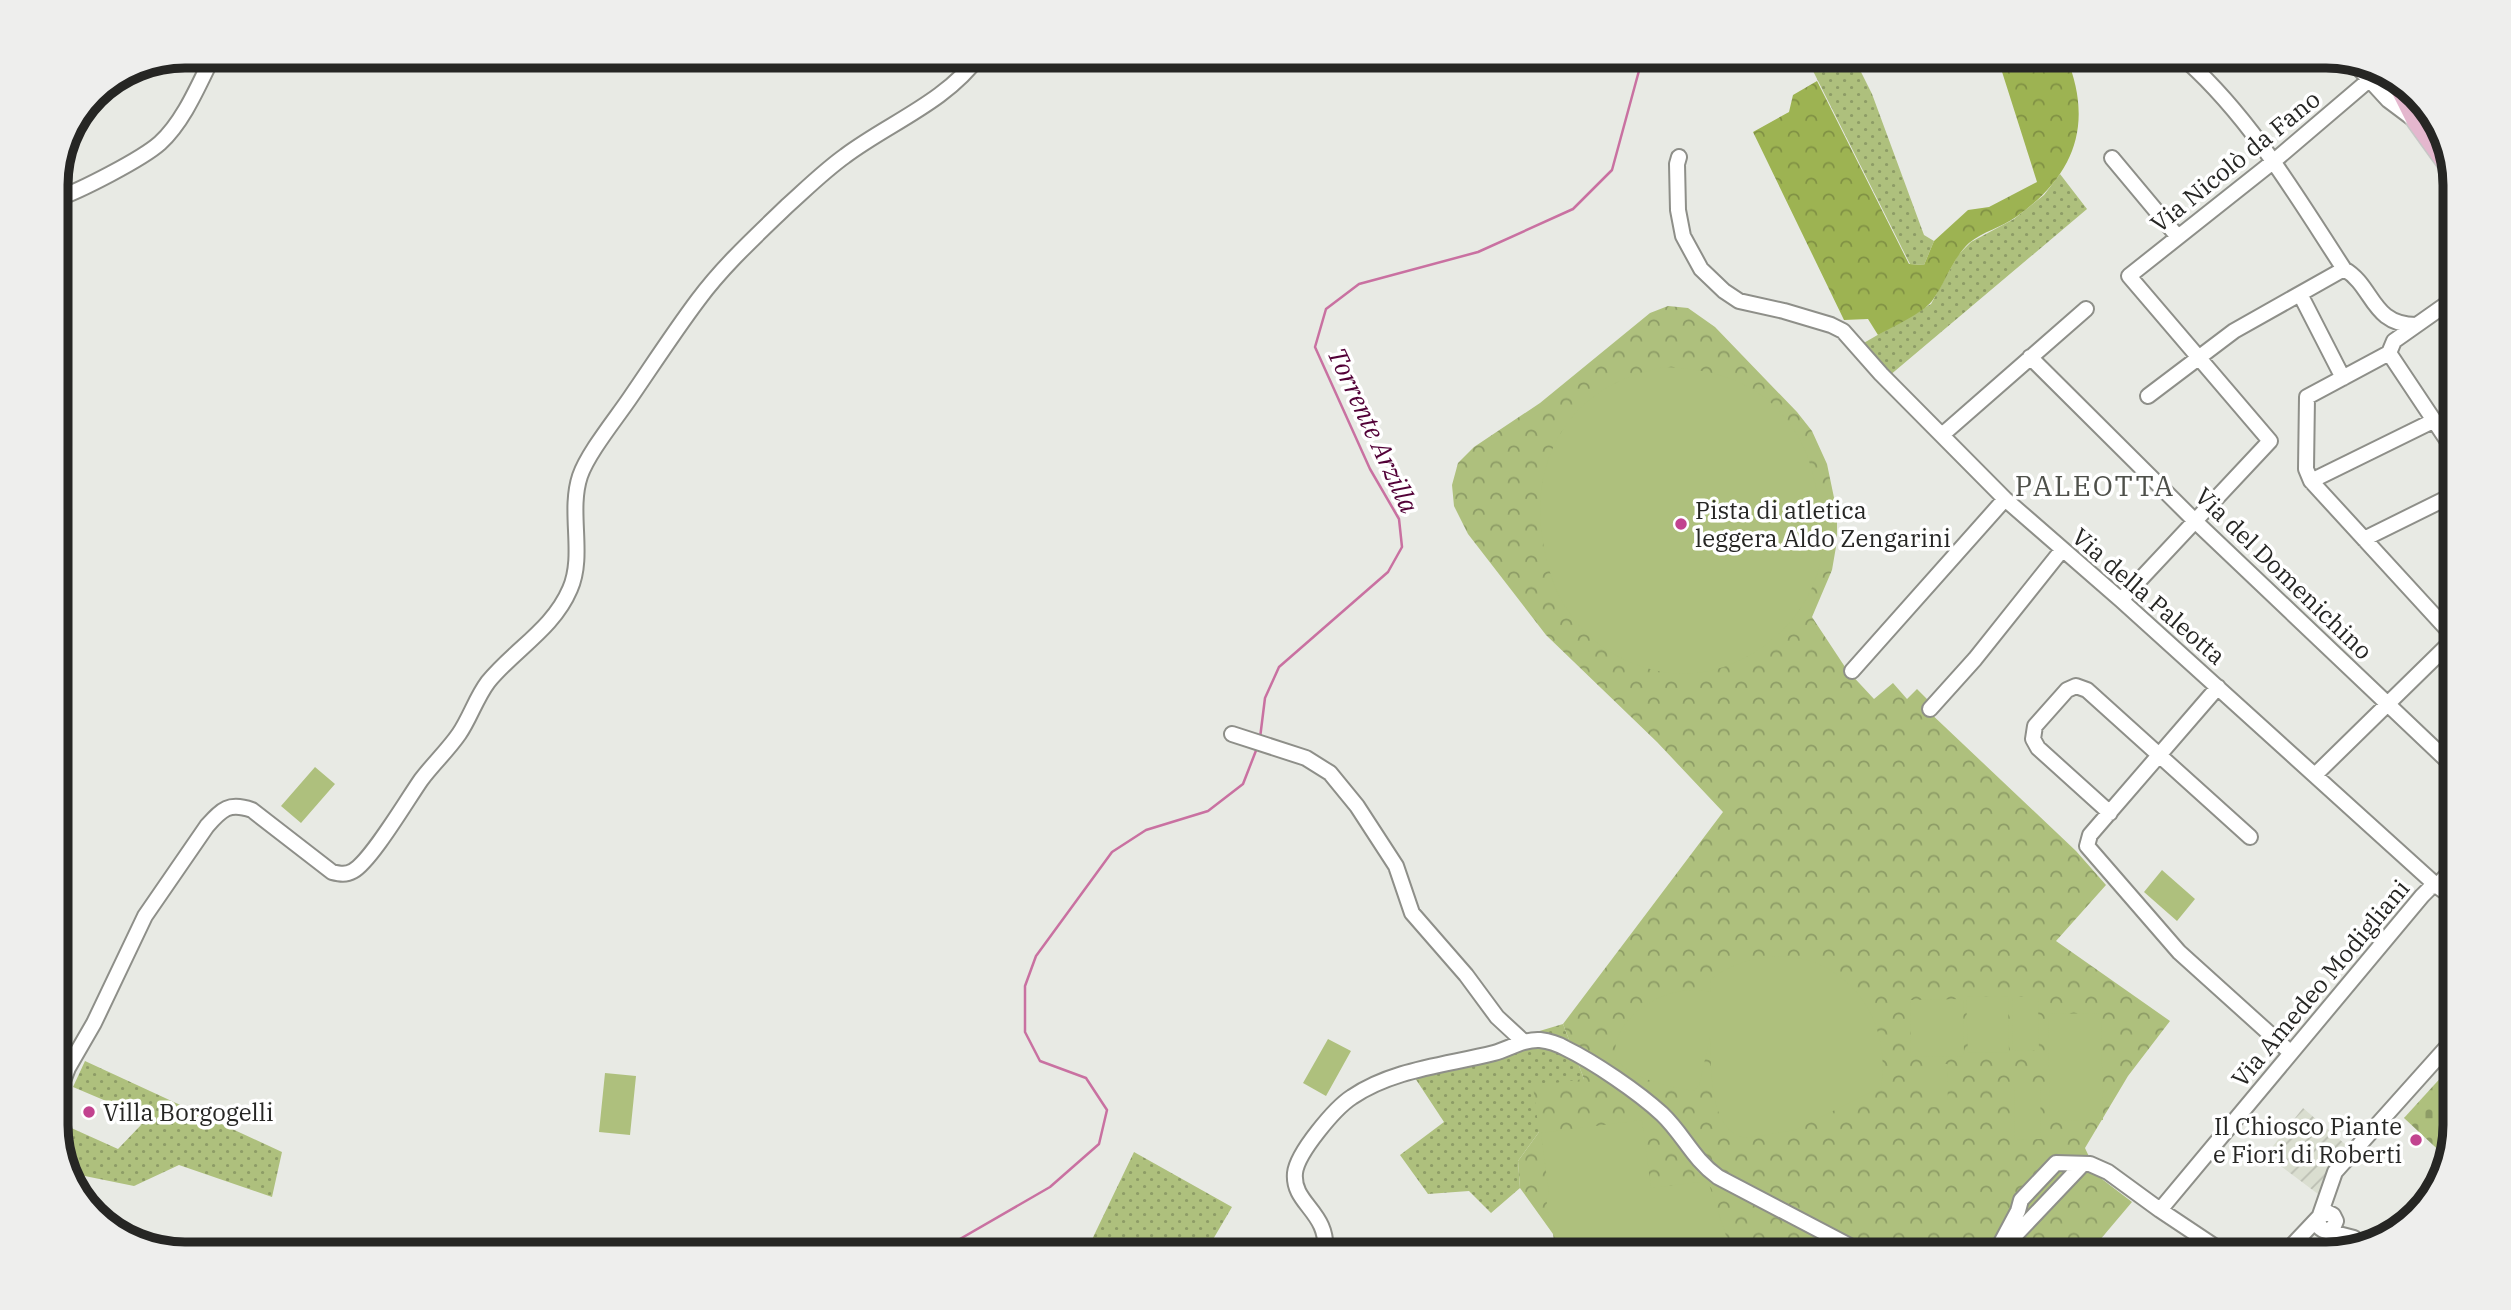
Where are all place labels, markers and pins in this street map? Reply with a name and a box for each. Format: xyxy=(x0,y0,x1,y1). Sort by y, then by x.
place label: Pista di atletica leggera Aldo Zengarini xyxy=(1695,494,1951,554)
marker: Pista di atletica leggera Aldo Zengarini xyxy=(1673,516,1689,532)
place label: Villa Borgogelli xyxy=(103,1096,274,1128)
marker: Villa Borgogelli xyxy=(81,1104,97,1120)
place label: Il Chiosco Piante e Fiori di Roberti xyxy=(2213,1110,2402,1170)
marker: Il Chiosco Piante e Fiori di Roberti xyxy=(2408,1132,2424,1148)

